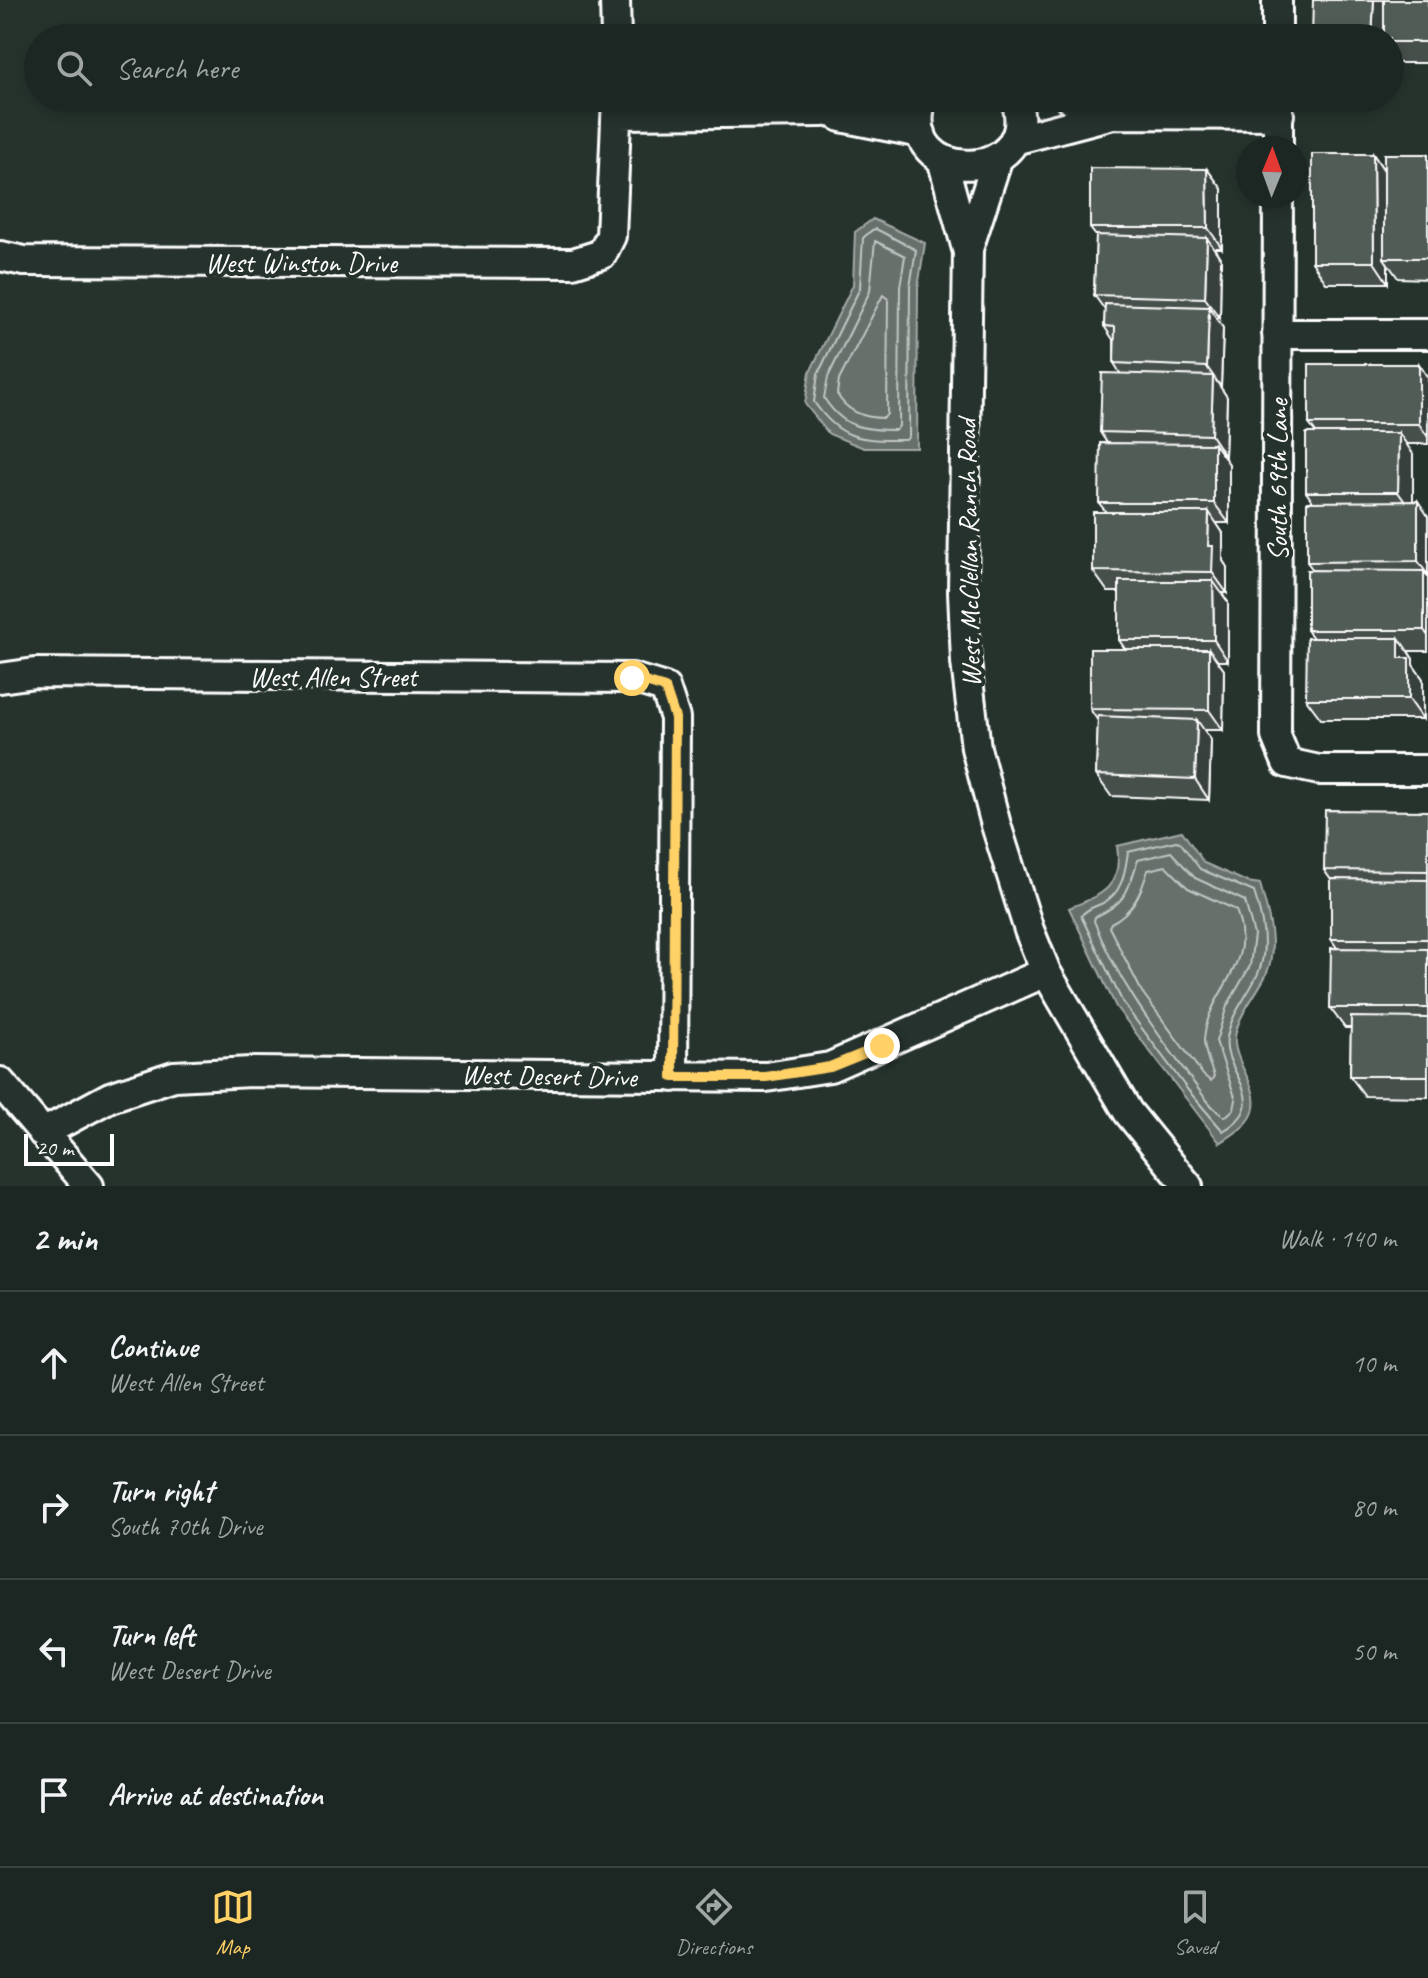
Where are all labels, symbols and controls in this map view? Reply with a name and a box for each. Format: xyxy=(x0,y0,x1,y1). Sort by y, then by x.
search box xyxy=(24,24,1404,112)
icon: search xyxy=(52,46,96,90)
text: Search here xyxy=(116,49,238,87)
north arrow xyxy=(1236,136,1308,208)
street label: West Winston Drive xyxy=(205,245,399,280)
street label: South 69th Lane xyxy=(1260,397,1295,561)
street label: West McClellan Ranch Road xyxy=(949,415,988,687)
street label: West Allen Street xyxy=(249,659,420,694)
route start xyxy=(614,660,650,696)
route end xyxy=(864,1028,900,1064)
street label: West Desert Drive xyxy=(461,1056,639,1095)
scale bar xyxy=(24,1130,114,1166)
text: 20 m xyxy=(36,1134,73,1162)
text: 2 min xyxy=(32,1217,97,1260)
text: Walk · 140 m xyxy=(1279,1222,1396,1255)
text: Continue xyxy=(108,1328,198,1366)
icon: ahead xyxy=(32,1341,76,1385)
text: 10 m xyxy=(1352,1347,1396,1380)
text: West Allen Street xyxy=(108,1366,264,1399)
text: Turn right xyxy=(108,1472,213,1510)
icon: right xyxy=(32,1485,76,1529)
text: 80 m xyxy=(1352,1491,1396,1524)
text: South 70th Drive xyxy=(108,1510,263,1543)
text: Turn left xyxy=(108,1616,195,1654)
icon: left xyxy=(32,1629,76,1673)
text: 50 m xyxy=(1352,1635,1396,1668)
text: West Desert Drive xyxy=(108,1654,271,1687)
icon: arrive xyxy=(32,1773,76,1817)
text: Arrive at destination xyxy=(108,1776,323,1814)
tab: Map xyxy=(211,1885,255,1961)
tab: Directions xyxy=(676,1885,752,1961)
tab: Saved xyxy=(1173,1885,1217,1961)

